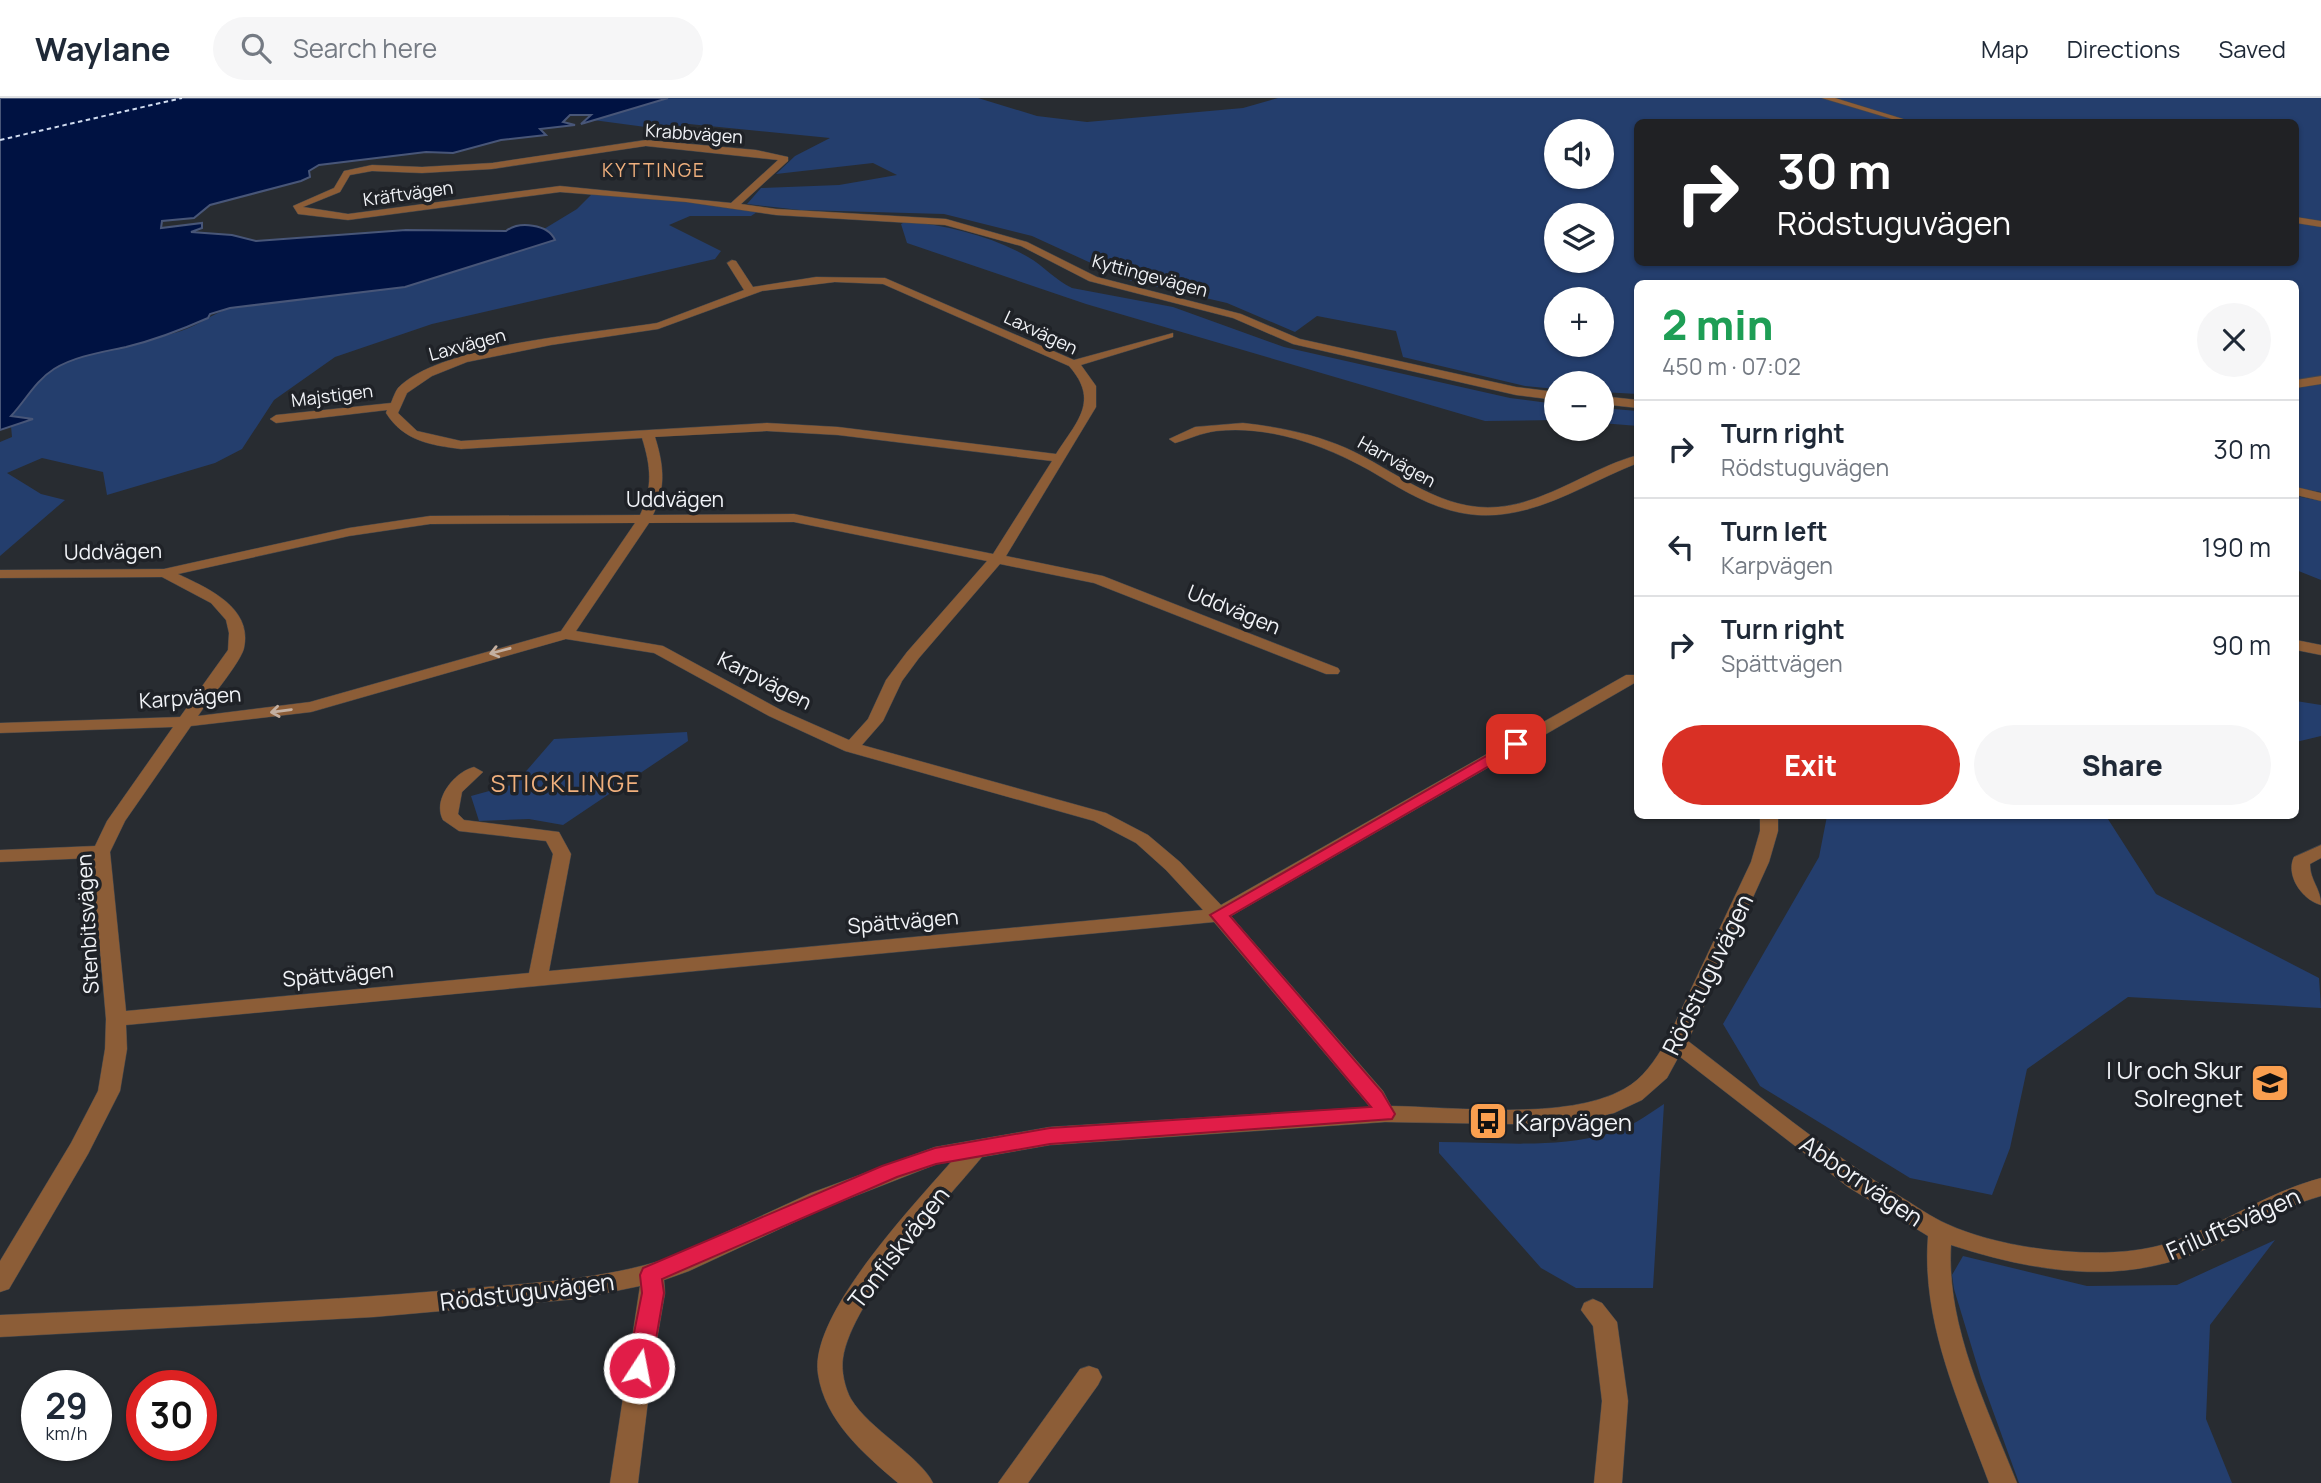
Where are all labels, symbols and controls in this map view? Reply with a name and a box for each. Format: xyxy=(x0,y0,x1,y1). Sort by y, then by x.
search box xyxy=(213,17,703,80)
text: Waylane xyxy=(35,26,171,71)
icon: search xyxy=(237,29,275,67)
text: Search here xyxy=(293,30,437,66)
text: Map xyxy=(1981,32,2029,65)
text: Directions xyxy=(2067,32,2180,65)
text: Saved xyxy=(2218,32,2286,65)
street label: Krabbvägen xyxy=(644,118,744,148)
map controls xyxy=(1544,119,1614,441)
button: sound xyxy=(1544,119,1614,189)
text: 30 m xyxy=(1777,137,1892,204)
icon: right xyxy=(1662,147,1753,238)
district label: KYTTINGE xyxy=(602,157,706,183)
street label: Kräftvägen xyxy=(361,175,455,211)
text: Rödstuguvägen xyxy=(1777,201,2011,245)
button: layers xyxy=(1544,203,1614,273)
street label: Kyttingevägen xyxy=(1090,248,1210,302)
button: + xyxy=(1544,287,1614,357)
text: 2 min xyxy=(1662,295,1773,353)
button: close xyxy=(2197,303,2271,377)
street label: Laxvägen xyxy=(1000,304,1082,360)
street label: Laxvägen xyxy=(426,322,508,366)
text: 450 m · 07:02 xyxy=(1662,350,1801,382)
button: − xyxy=(1544,371,1614,441)
street label: Majstigen xyxy=(290,378,374,412)
text: Turn right xyxy=(1721,415,1845,451)
street label: Harrvägen xyxy=(1354,430,1440,492)
icon: right xyxy=(1662,430,1700,468)
text: 30 m xyxy=(2214,431,2271,467)
text: Rödstuguvägen xyxy=(1721,451,1889,483)
street label: Uddvägen xyxy=(626,485,724,513)
text: Turn left xyxy=(1721,513,1828,549)
icon: left xyxy=(1662,528,1700,566)
text: 190 m xyxy=(2202,529,2271,565)
street label: Uddvägen xyxy=(64,536,162,566)
text: Karpvägen xyxy=(1721,549,1833,581)
street label: Uddvägen xyxy=(1183,578,1285,640)
text: Turn right xyxy=(1721,611,1845,647)
icon: right xyxy=(1662,626,1700,664)
text: 90 m xyxy=(2212,627,2271,663)
street label: Karpvägen xyxy=(713,644,817,716)
one-way arrow xyxy=(489,645,512,658)
text: Spättvägen xyxy=(1721,647,1843,679)
street label: Karpvägen xyxy=(138,679,242,715)
one-way arrow xyxy=(270,705,293,718)
pin xyxy=(1486,714,1546,774)
icon: arrive xyxy=(1497,725,1535,763)
button: Exit xyxy=(1662,725,1960,805)
button: Share xyxy=(1974,725,2271,805)
district label: STICKLINGE xyxy=(490,766,642,799)
street label: Stenbitsvägen xyxy=(69,853,105,995)
street label: Rödstuguvägen xyxy=(1654,888,1760,1060)
street label: Spättvägen xyxy=(846,902,960,940)
street label: Spättvägen xyxy=(281,955,395,993)
place label: I Ur och Skur Solregnet xyxy=(2106,1053,2243,1114)
school or university icon: I Ur och Skur Solregnet xyxy=(2249,1062,2291,1104)
bus stop icon: Karpvägen xyxy=(1467,1100,1509,1142)
place label: Karpvägen xyxy=(1515,1105,1632,1138)
street label: Abborrvägen xyxy=(1794,1127,1930,1233)
street label: Tonfiskvägen xyxy=(840,1179,956,1315)
street label: Friluftsvägen xyxy=(2161,1179,2305,1267)
street label: Rödstuguvägen xyxy=(438,1264,616,1318)
position arrow xyxy=(602,1331,676,1405)
speed limit sign: 30 xyxy=(126,1370,217,1461)
text: 29 xyxy=(45,1382,88,1430)
text: km/h xyxy=(46,1421,87,1445)

